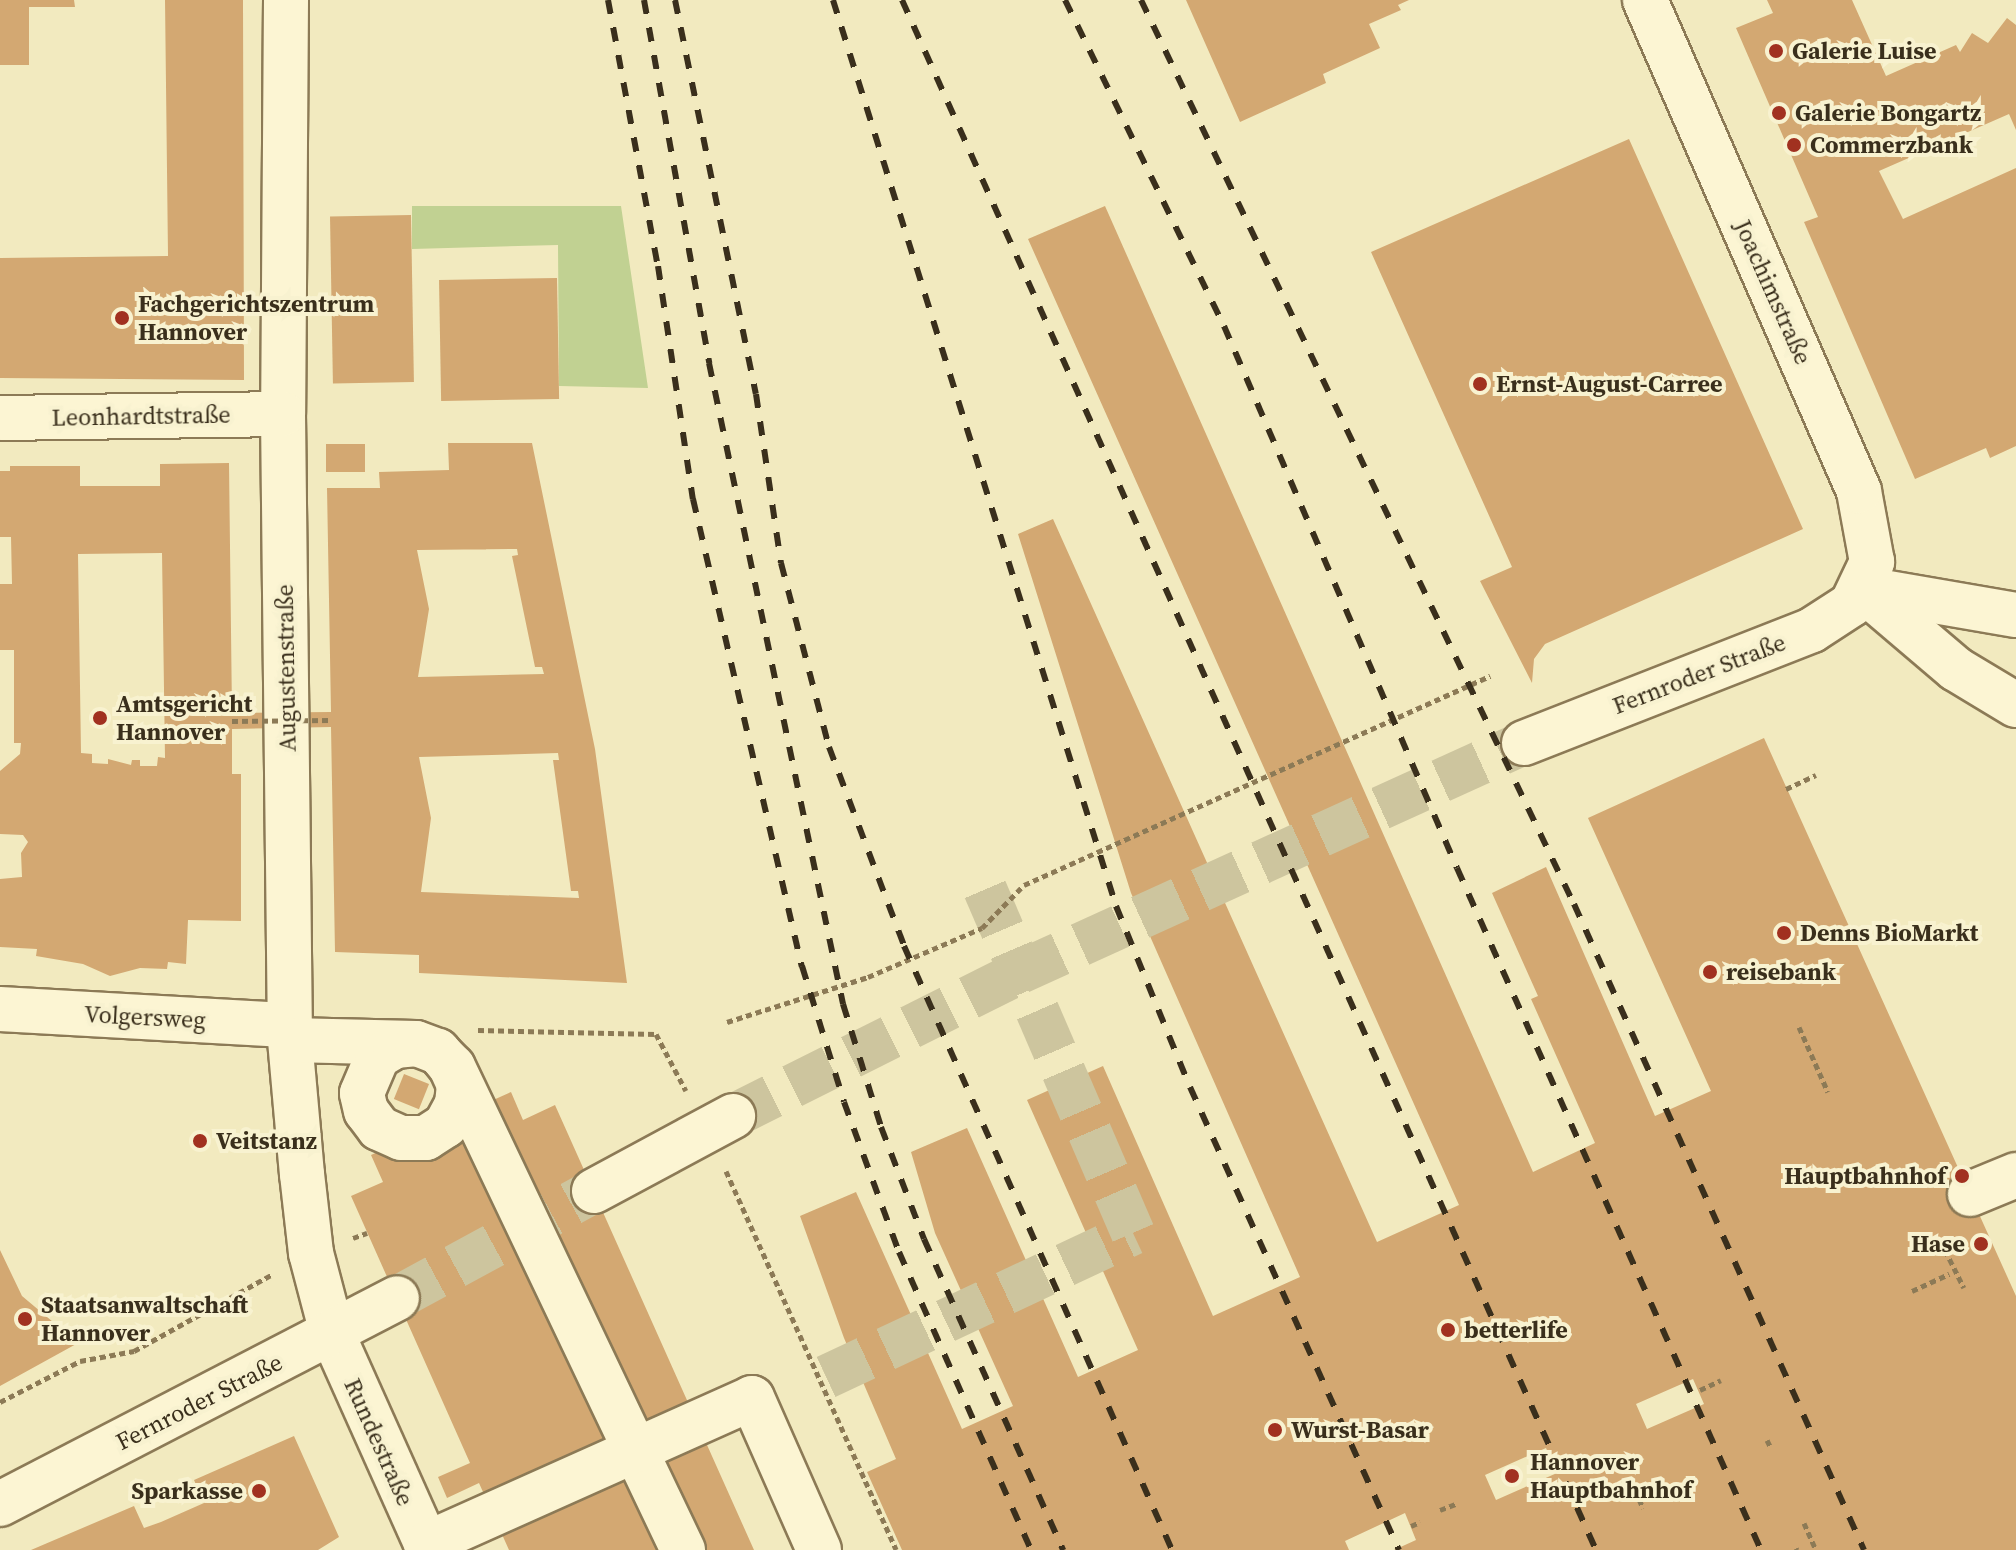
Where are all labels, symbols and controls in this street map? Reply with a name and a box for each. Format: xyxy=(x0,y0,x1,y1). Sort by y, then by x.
place label: Galerie Luise xyxy=(1792,37,1937,65)
marker: Galerie Luise xyxy=(1767,42,1785,60)
place label: Galerie Bongartz xyxy=(1795,99,1981,127)
marker: Galerie Bongartz xyxy=(1770,104,1788,122)
place label: Commerzbank xyxy=(1810,131,1973,159)
marker: Commerzbank xyxy=(1785,136,1803,154)
street label: Joachimstraße xyxy=(1728,215,1818,369)
place label: Fachgerichtszentrum Hannover xyxy=(138,290,374,346)
marker: Fachgerichtszentrum Hannover xyxy=(113,309,131,327)
place label: Ernst-August-Carree xyxy=(1496,370,1722,398)
marker: Ernst-August-Carree xyxy=(1471,375,1489,393)
street label: Leonhardtstraße xyxy=(51,400,231,432)
street label: Augustenstraße xyxy=(270,584,302,752)
street label: Fernroder Straße xyxy=(1608,628,1790,720)
place label: Amtsgericht Hannover xyxy=(116,690,252,746)
marker: Amtsgericht Hannover xyxy=(91,709,109,727)
place label: Denns BioMarkt xyxy=(1800,919,1978,947)
marker: Denns BioMarkt xyxy=(1775,924,1793,942)
place label: reisebank xyxy=(1726,958,1836,986)
marker: reisebank xyxy=(1701,963,1719,981)
street label: Volgersweg xyxy=(84,999,206,1035)
place label: Veitstanz xyxy=(216,1127,317,1155)
marker: Veitstanz xyxy=(191,1132,209,1150)
place label: Hauptbahnhof xyxy=(1784,1162,1946,1190)
marker: Hauptbahnhof xyxy=(1953,1167,1971,1185)
place label: Hase xyxy=(1911,1230,1965,1258)
marker: Hase xyxy=(1972,1235,1990,1253)
place label: Staatsanwaltschaft Hannover xyxy=(41,1291,248,1347)
marker: Staatsanwaltschaft Hannover xyxy=(16,1310,34,1328)
place label: betterlife xyxy=(1464,1316,1568,1344)
marker: betterlife xyxy=(1439,1321,1457,1339)
street label: Fernroder Straße xyxy=(111,1348,287,1456)
street label: Rundestraße xyxy=(338,1374,420,1510)
place label: Wurst-Basar xyxy=(1291,1416,1429,1444)
marker: Wurst-Basar xyxy=(1266,1421,1284,1439)
place label: Hannover Hauptbahnhof xyxy=(1530,1448,1692,1504)
marker: Hannover Hauptbahnhof xyxy=(1501,1465,1523,1487)
place label: Sparkasse xyxy=(131,1477,243,1505)
marker: Sparkasse xyxy=(250,1482,268,1500)

